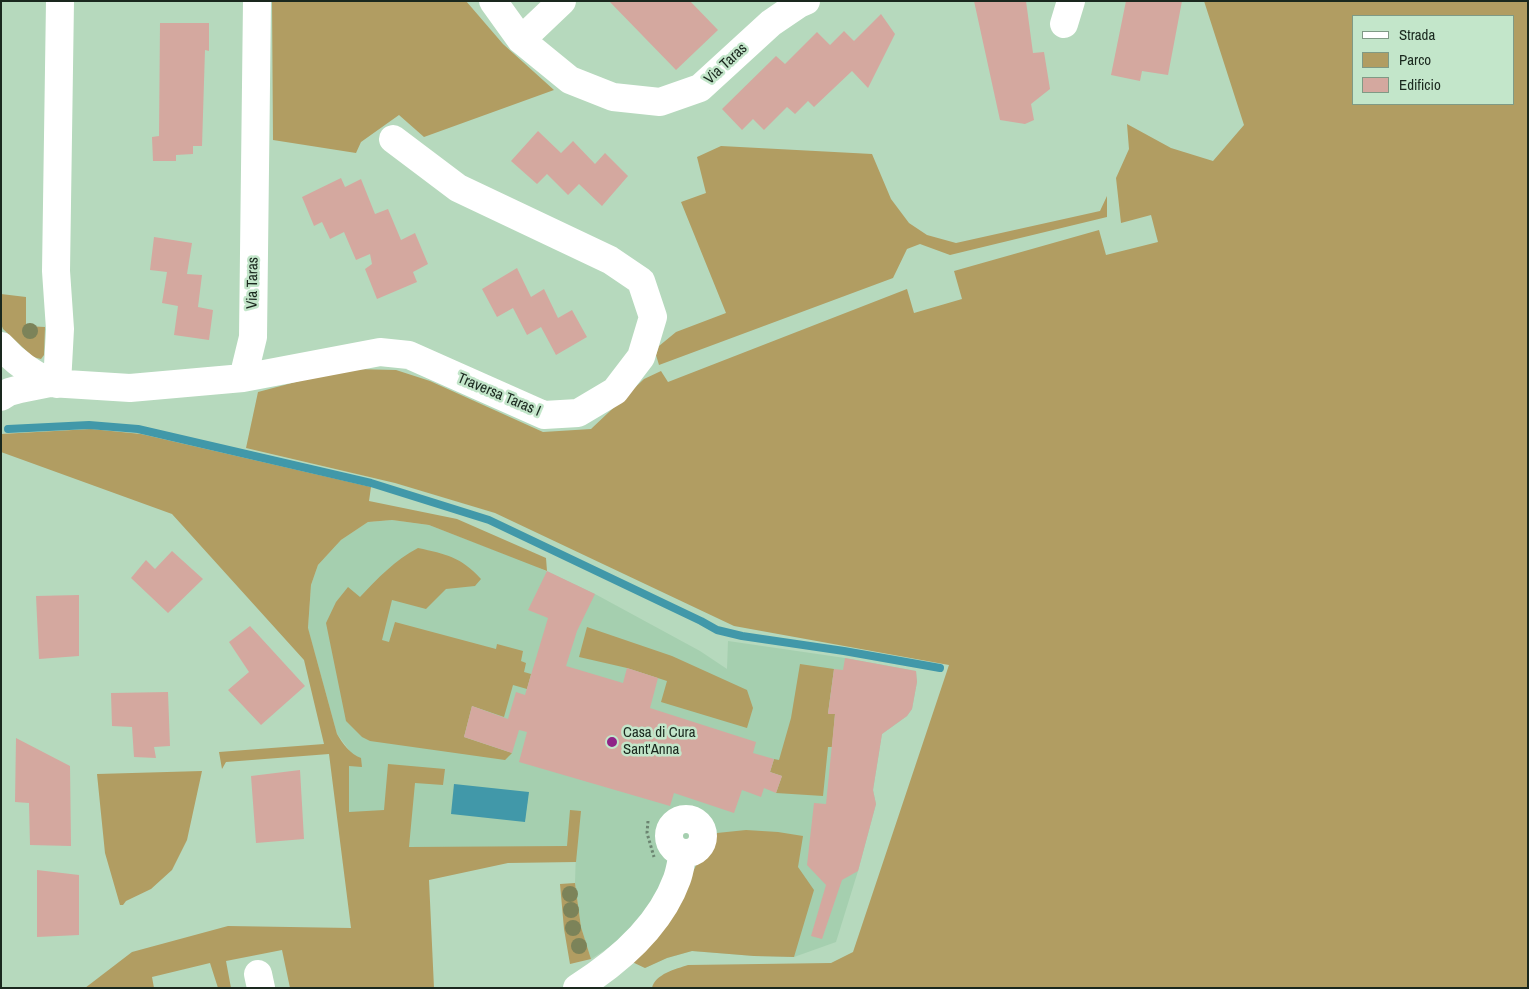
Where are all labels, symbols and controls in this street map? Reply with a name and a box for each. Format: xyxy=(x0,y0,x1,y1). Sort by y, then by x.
legend xyxy=(1352,15,1514,105)
text: Strada xyxy=(1399,24,1435,45)
street label: Via Taras xyxy=(701,40,751,88)
text: Parco xyxy=(1399,49,1431,70)
text: Edificio xyxy=(1399,74,1441,95)
street label: Via Taras xyxy=(244,257,262,309)
street label: Traversa Taras I xyxy=(455,369,543,421)
place label: Casa di Cura Sant'Anna xyxy=(623,724,695,759)
marker: Casa di Cura Sant'Anna xyxy=(605,735,619,749)

